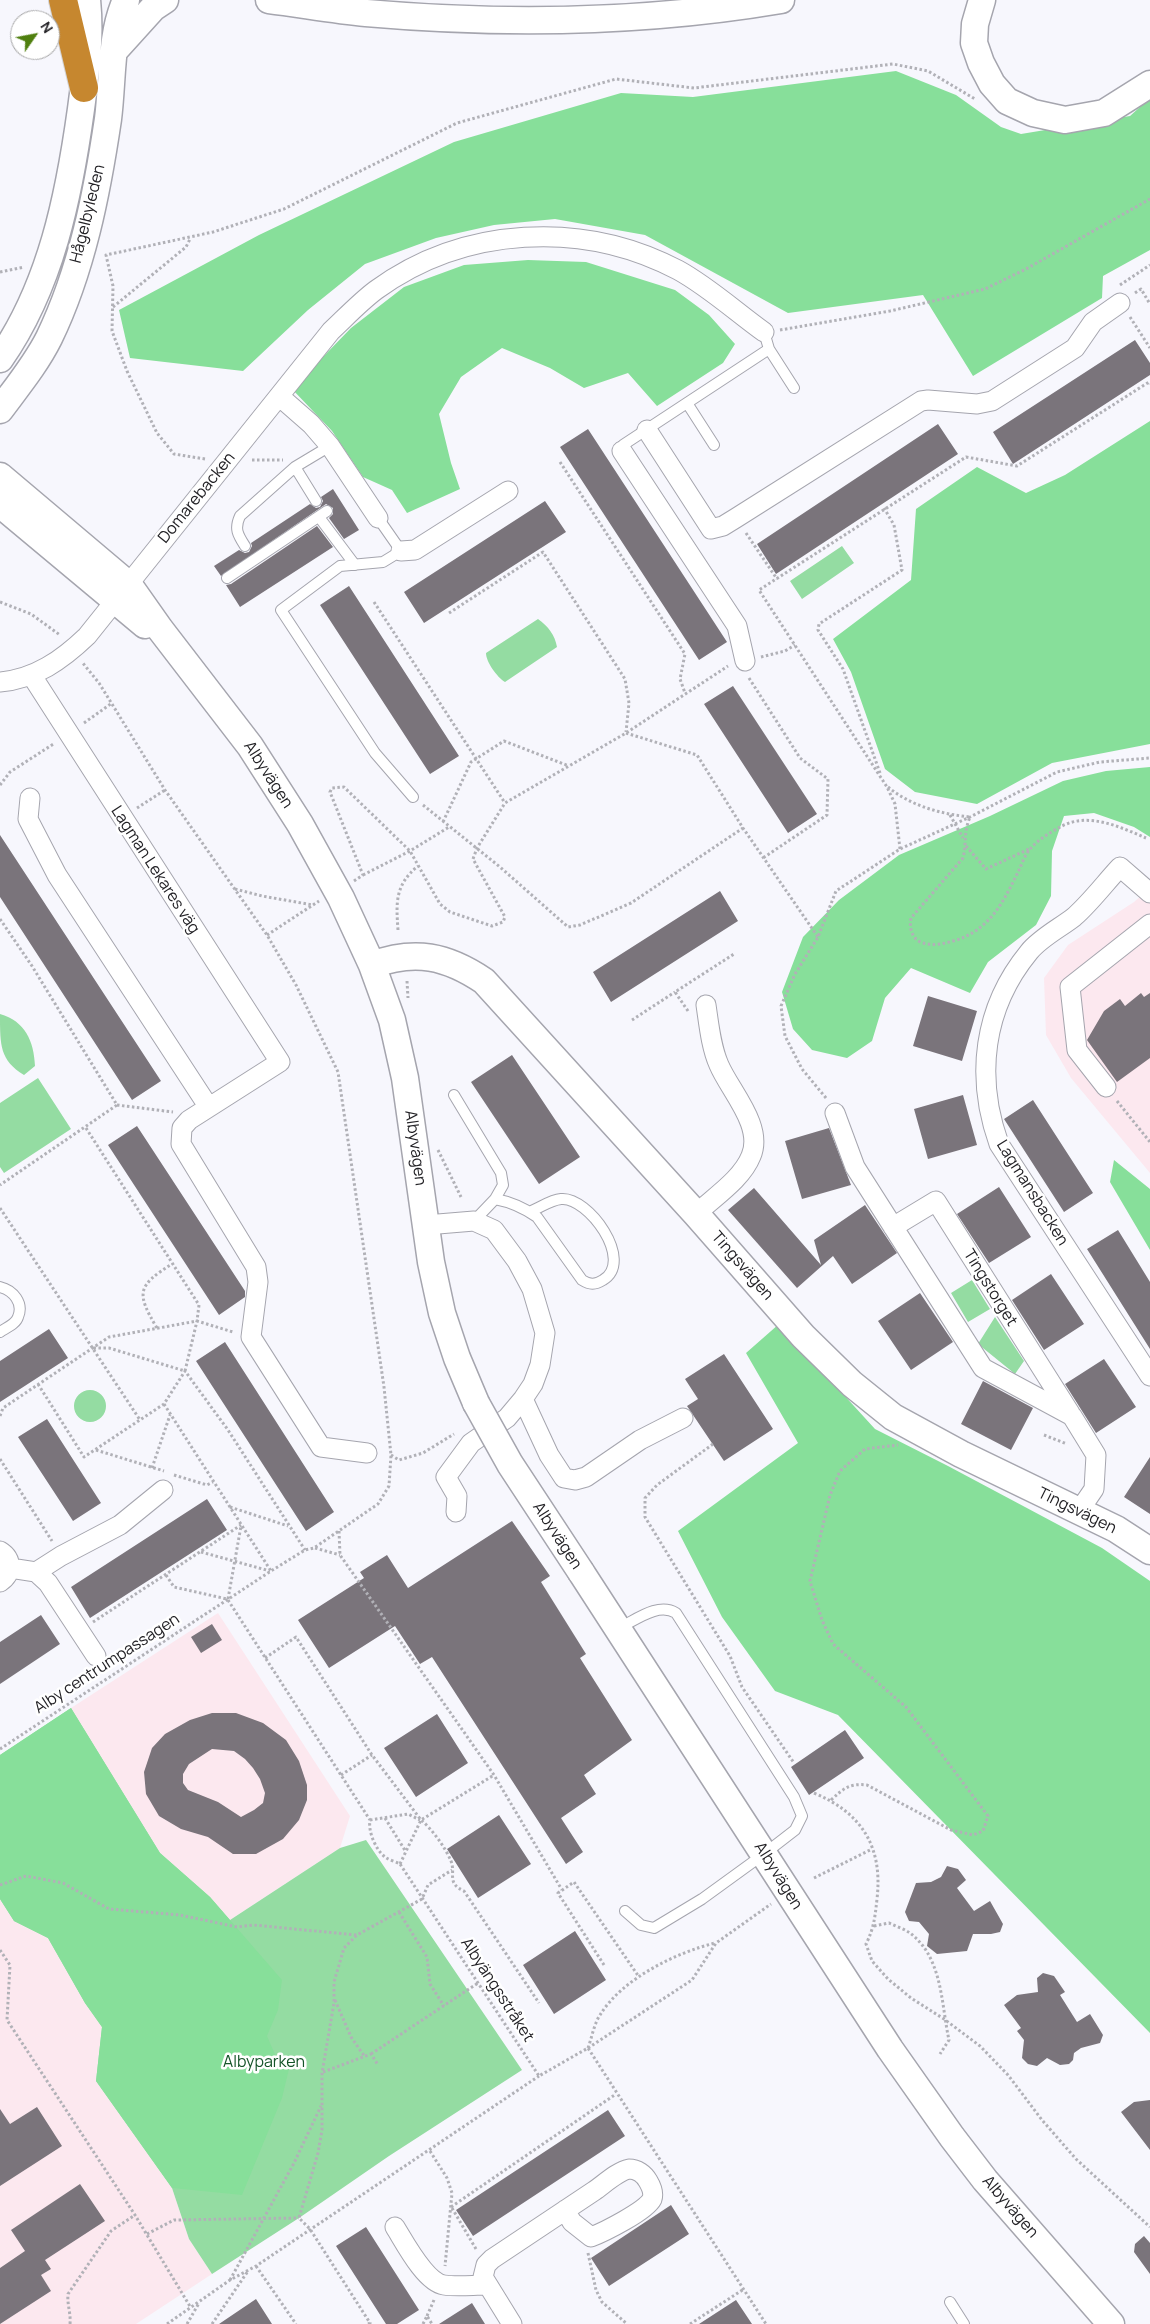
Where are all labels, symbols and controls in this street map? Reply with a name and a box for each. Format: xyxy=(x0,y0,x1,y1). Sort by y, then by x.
north arrow xyxy=(10,10,60,60)
text: N xyxy=(36,18,58,36)
street label: Hågelbyleden xyxy=(66,163,110,265)
street label: Domarebacken xyxy=(155,449,239,547)
street label: Albyvägen xyxy=(239,738,297,812)
street label: Lagman Lekares väg xyxy=(106,802,204,938)
street label: Albyvägen xyxy=(400,1109,430,1187)
street label: Lagmansbacken xyxy=(992,1137,1072,1249)
street label: Tingsvägen xyxy=(707,1228,777,1304)
street label: Tingstorget xyxy=(959,1246,1021,1330)
street label: Tingsvägen xyxy=(1035,1484,1119,1538)
street label: Albyvägen xyxy=(528,1499,586,1573)
street label: Alby centrumpassagen xyxy=(31,1610,183,1718)
street label: Albyvägen xyxy=(750,1839,806,1913)
street label: Albyängsstråket xyxy=(456,1934,538,2046)
park label: Albyparken xyxy=(223,2053,305,2073)
street label: Albyvägen xyxy=(978,2172,1042,2242)

